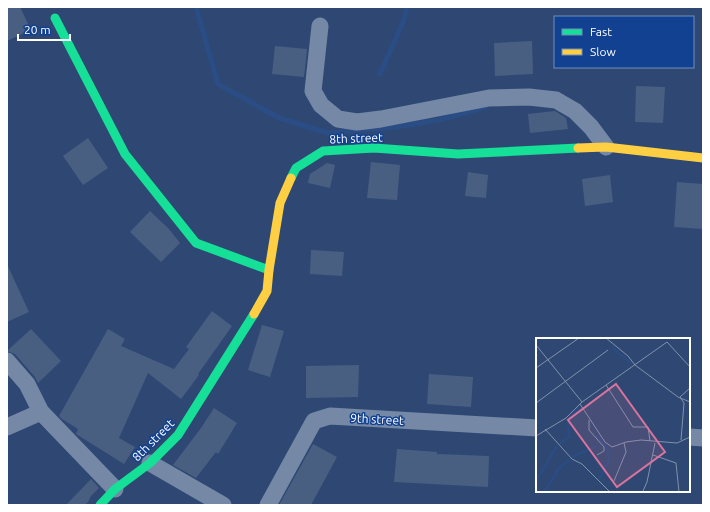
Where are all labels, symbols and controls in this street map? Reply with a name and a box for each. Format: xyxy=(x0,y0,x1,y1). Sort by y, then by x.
scale bar xyxy=(18,16,70,42)
legend xyxy=(554,16,694,68)
text: 20 m xyxy=(24,23,51,36)
text: Fast xyxy=(590,25,612,38)
text: Slow xyxy=(590,45,616,58)
street label: 8th street xyxy=(329,131,383,145)
inset map xyxy=(536,338,690,492)
street label: 9th street xyxy=(350,411,404,427)
street label: 8th street xyxy=(129,416,177,464)

